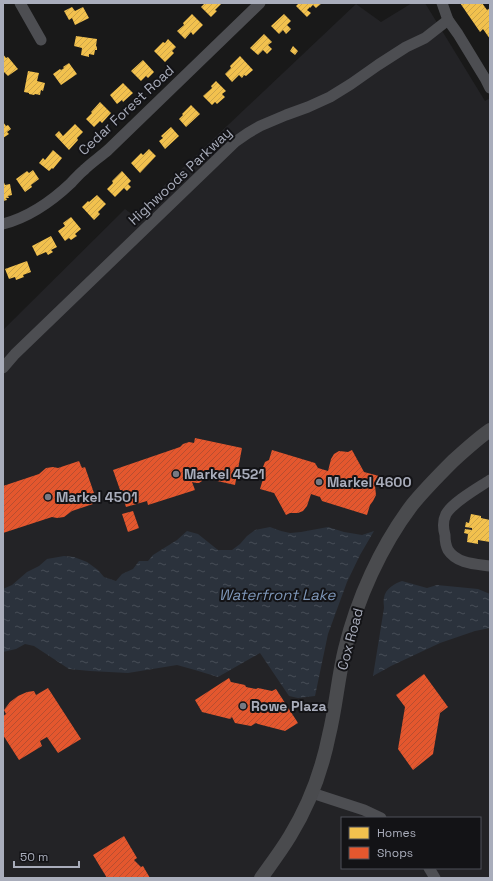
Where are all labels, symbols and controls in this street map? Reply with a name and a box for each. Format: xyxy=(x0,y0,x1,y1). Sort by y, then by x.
street label: Cedar Forest Road xyxy=(74,61,178,159)
street label: Highwoods Parkway xyxy=(124,123,236,229)
place label: Markel 4521 xyxy=(184,465,265,483)
marker: Markel 4521 xyxy=(171,469,181,479)
place label: Markel 4600 xyxy=(327,473,412,491)
marker: Markel 4600 xyxy=(314,477,324,487)
place label: Markel 4501 xyxy=(56,488,138,506)
marker: Markel 4501 xyxy=(43,492,53,502)
water label: Waterfront Lake xyxy=(219,585,336,604)
street label: Cox Road xyxy=(333,606,367,672)
place label: Rowe Plaza xyxy=(251,697,327,715)
marker: Rowe Plaza xyxy=(238,701,248,711)
legend xyxy=(341,817,481,869)
text: Homes xyxy=(377,825,416,841)
scale bar xyxy=(14,843,79,869)
text: Shops xyxy=(377,845,413,861)
text: 50 m xyxy=(20,849,48,865)

